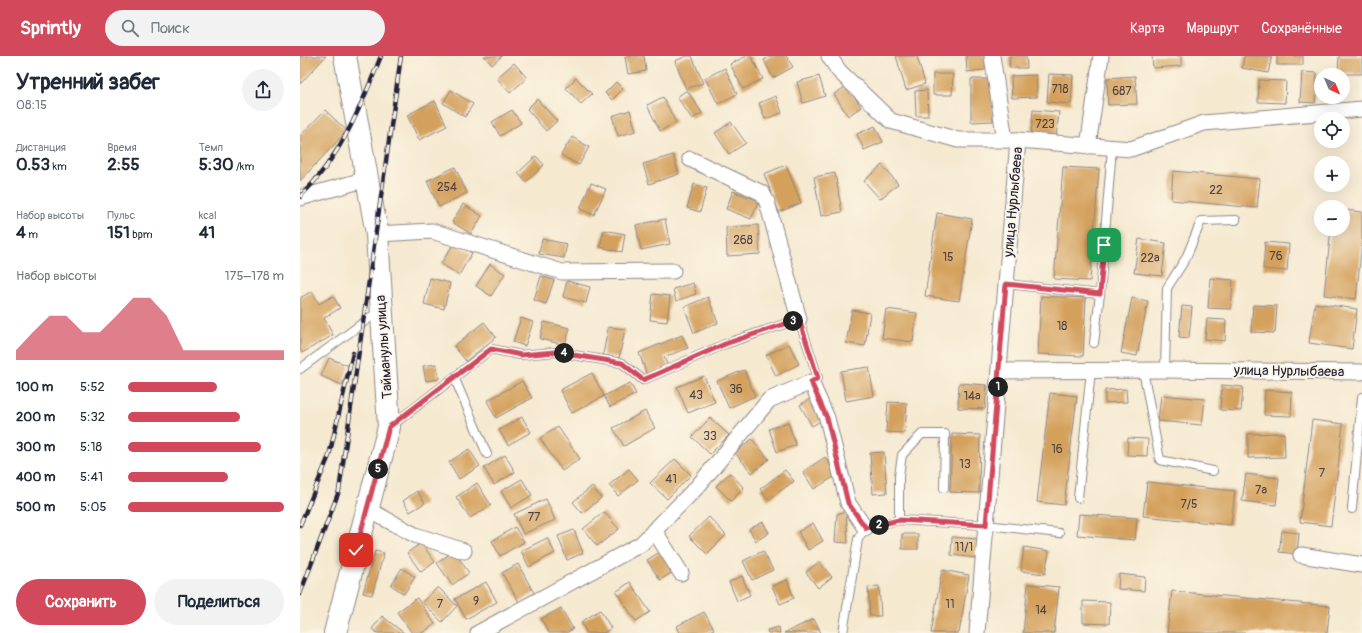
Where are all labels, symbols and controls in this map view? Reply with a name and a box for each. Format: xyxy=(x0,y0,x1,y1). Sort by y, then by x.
search box xyxy=(105,10,385,46)
text: Sprintly xyxy=(20,16,81,40)
icon: search xyxy=(119,17,141,39)
text: Поиск xyxy=(151,19,190,38)
text: Карта xyxy=(1130,20,1165,37)
text: Маршрут xyxy=(1187,20,1239,37)
text: Сохранённые xyxy=(1261,20,1342,37)
text: Утренний забег xyxy=(16,68,160,96)
north arrow xyxy=(1314,68,1350,104)
map controls xyxy=(1314,68,1350,236)
button: share xyxy=(242,69,284,111)
house number: 718 xyxy=(1051,82,1069,97)
house number: 687 xyxy=(1112,84,1132,99)
text: 08:15 xyxy=(16,97,47,113)
button: locate xyxy=(1314,112,1350,148)
house number: 723 xyxy=(1035,117,1055,132)
text: Дистанция xyxy=(16,141,66,154)
text: Время xyxy=(107,141,137,154)
text: Темп xyxy=(199,141,223,154)
street label: улица Нурлыбаева xyxy=(1000,146,1026,259)
text: 0.53 xyxy=(16,154,50,175)
text: 2:55 xyxy=(107,154,140,175)
text: 5:30 xyxy=(199,154,234,175)
button: + xyxy=(1314,156,1350,192)
text: km xyxy=(50,160,67,173)
text: /km xyxy=(234,160,254,173)
house number: 254 xyxy=(437,180,457,195)
house number: 22 xyxy=(1209,183,1223,198)
button: − xyxy=(1314,200,1350,236)
text: Набор высоты xyxy=(16,209,84,222)
text: Пульс xyxy=(107,209,135,222)
text: kcal xyxy=(199,209,217,222)
text: 4 xyxy=(16,222,26,243)
text: 151 xyxy=(107,222,130,243)
text: 41 xyxy=(199,222,215,243)
text: m xyxy=(26,228,38,241)
text: bpm xyxy=(130,228,153,241)
pin xyxy=(1087,228,1121,262)
house number: 268 xyxy=(733,233,753,248)
icon: arrive xyxy=(1093,234,1115,256)
house number: 76 xyxy=(1269,249,1283,264)
house number: 15 xyxy=(942,250,954,265)
house number: 22а xyxy=(1141,251,1160,266)
text: Набор высоты xyxy=(16,268,97,284)
text: 175–178 m xyxy=(224,268,284,284)
street label: Тайманулы улица xyxy=(372,295,396,399)
pin: 3 xyxy=(783,311,803,331)
text: 3 xyxy=(790,314,796,327)
house number: 18 xyxy=(1057,319,1067,334)
pin: 4 xyxy=(554,343,574,363)
text: 4 xyxy=(561,346,567,359)
street label: улица Нурлыбаева xyxy=(1233,362,1344,380)
pin: 1 xyxy=(988,377,1008,397)
text: 100 m xyxy=(16,379,53,395)
text: 5:52 xyxy=(80,379,105,395)
text: 1 xyxy=(996,380,1000,393)
house number: 36 xyxy=(729,382,743,397)
house number: 43 xyxy=(689,388,703,403)
house number: 14а xyxy=(963,389,981,404)
text: 200 m xyxy=(16,409,55,425)
text: 5:32 xyxy=(80,409,105,425)
house number: 33 xyxy=(703,429,717,444)
text: 300 m xyxy=(16,439,55,455)
text: 5:18 xyxy=(80,439,102,455)
house number: 16 xyxy=(1051,442,1063,457)
house number: 13 xyxy=(959,457,971,472)
pin: 5 xyxy=(368,459,388,479)
text: 5 xyxy=(375,462,381,475)
house number: 7 xyxy=(1319,466,1326,481)
text: 400 m xyxy=(16,469,56,485)
text: 5:41 xyxy=(80,469,103,485)
house number: 41 xyxy=(665,472,677,487)
house number: 7а xyxy=(1255,483,1267,498)
house number: 7/5 xyxy=(1180,497,1198,512)
text: 500 m xyxy=(16,499,55,515)
text: 5:05 xyxy=(80,499,106,515)
house number: 77 xyxy=(528,510,541,525)
pin: 2 xyxy=(869,515,889,535)
text: 2 xyxy=(876,518,882,531)
pin xyxy=(339,533,373,567)
icon: check xyxy=(345,539,367,561)
house number: 11/1 xyxy=(955,540,973,555)
button: Сохранить xyxy=(16,579,146,625)
button: Поделиться xyxy=(154,579,284,625)
house number: 9 xyxy=(473,594,479,609)
house number: 7 xyxy=(437,597,444,612)
house number: 11 xyxy=(945,597,955,612)
house number: 14 xyxy=(1035,603,1047,618)

